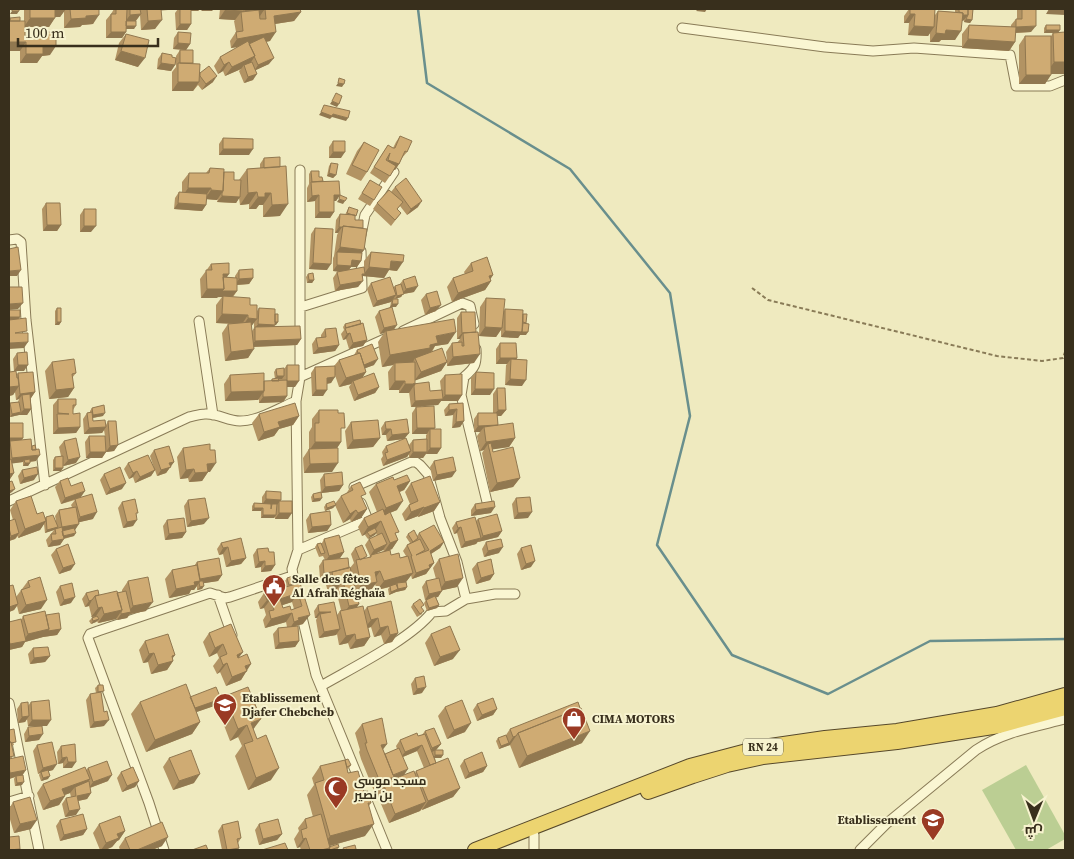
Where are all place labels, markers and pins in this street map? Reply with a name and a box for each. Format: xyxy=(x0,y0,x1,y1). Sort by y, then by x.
place label: Salle des fêtes Al Afrah Réghaïa xyxy=(292,571,386,601)
public building icon: Salle des fêtes Al Afrah Réghaïa xyxy=(261,573,287,607)
place label: Etablissement Djafer Chebcheb xyxy=(242,690,334,720)
school or university icon: Etablissement Djafer Chebcheb xyxy=(212,692,238,726)
shop icon: CIMA MOTORS xyxy=(561,706,587,740)
place label: CIMA MOTORS xyxy=(592,711,675,727)
place label: مسجد موسى بن نصير xyxy=(353,773,426,803)
mosque icon: مسجد موسى بن نصير xyxy=(323,775,349,809)
school or university icon: Etablissement xyxy=(920,807,946,841)
place label: Etablissement xyxy=(837,812,917,828)

